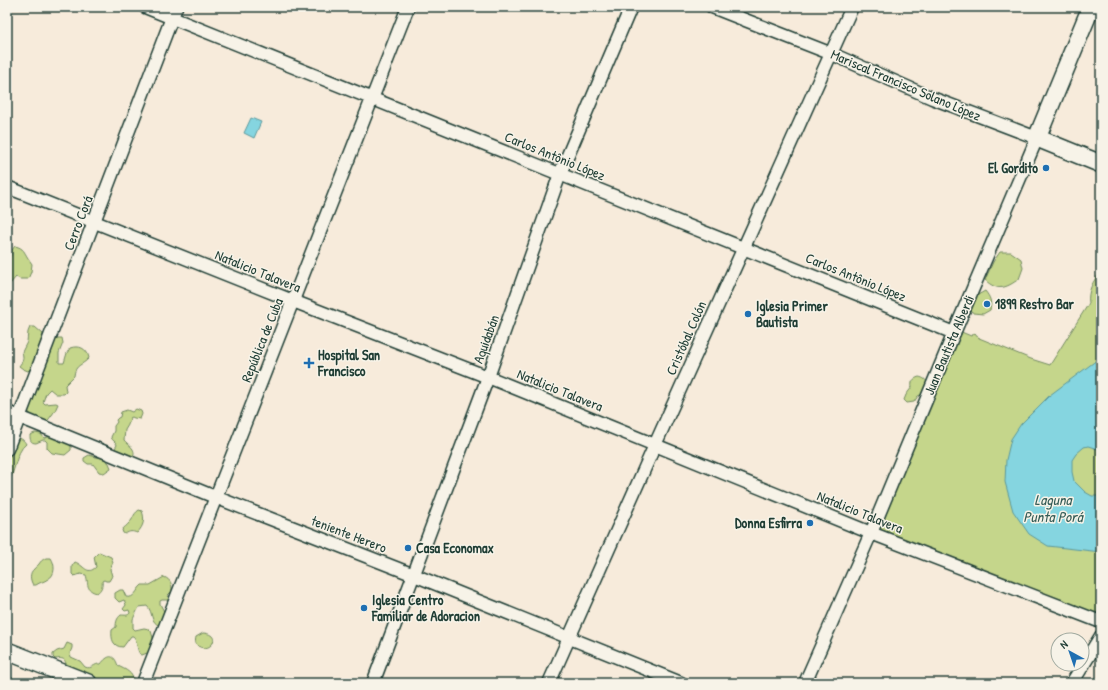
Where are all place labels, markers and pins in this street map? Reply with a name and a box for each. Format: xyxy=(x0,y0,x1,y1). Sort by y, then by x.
place label: El Gordito xyxy=(988,158,1038,177)
marker: El Gordito xyxy=(1041,163,1051,173)
place label: 1899 Restro Bar xyxy=(995,294,1075,313)
place label: Iglesia Primer Bautista xyxy=(756,296,828,331)
marker: 1899 Restro Bar xyxy=(982,299,992,309)
marker: Iglesia Primer Bautista xyxy=(743,309,753,319)
place label: Hospital San Francisco xyxy=(317,345,380,380)
marker: Hospital San Francisco xyxy=(303,357,315,369)
place label: Donna Esfirra xyxy=(735,513,803,532)
marker: Donna Esfirra xyxy=(805,518,815,528)
place label: Casa Economax xyxy=(416,538,494,557)
marker: Casa Economax xyxy=(403,543,413,553)
place label: Iglesia Centro Familiar de Adoracion xyxy=(371,590,480,625)
marker: Iglesia Centro Familiar de Adoracion xyxy=(359,603,369,613)

